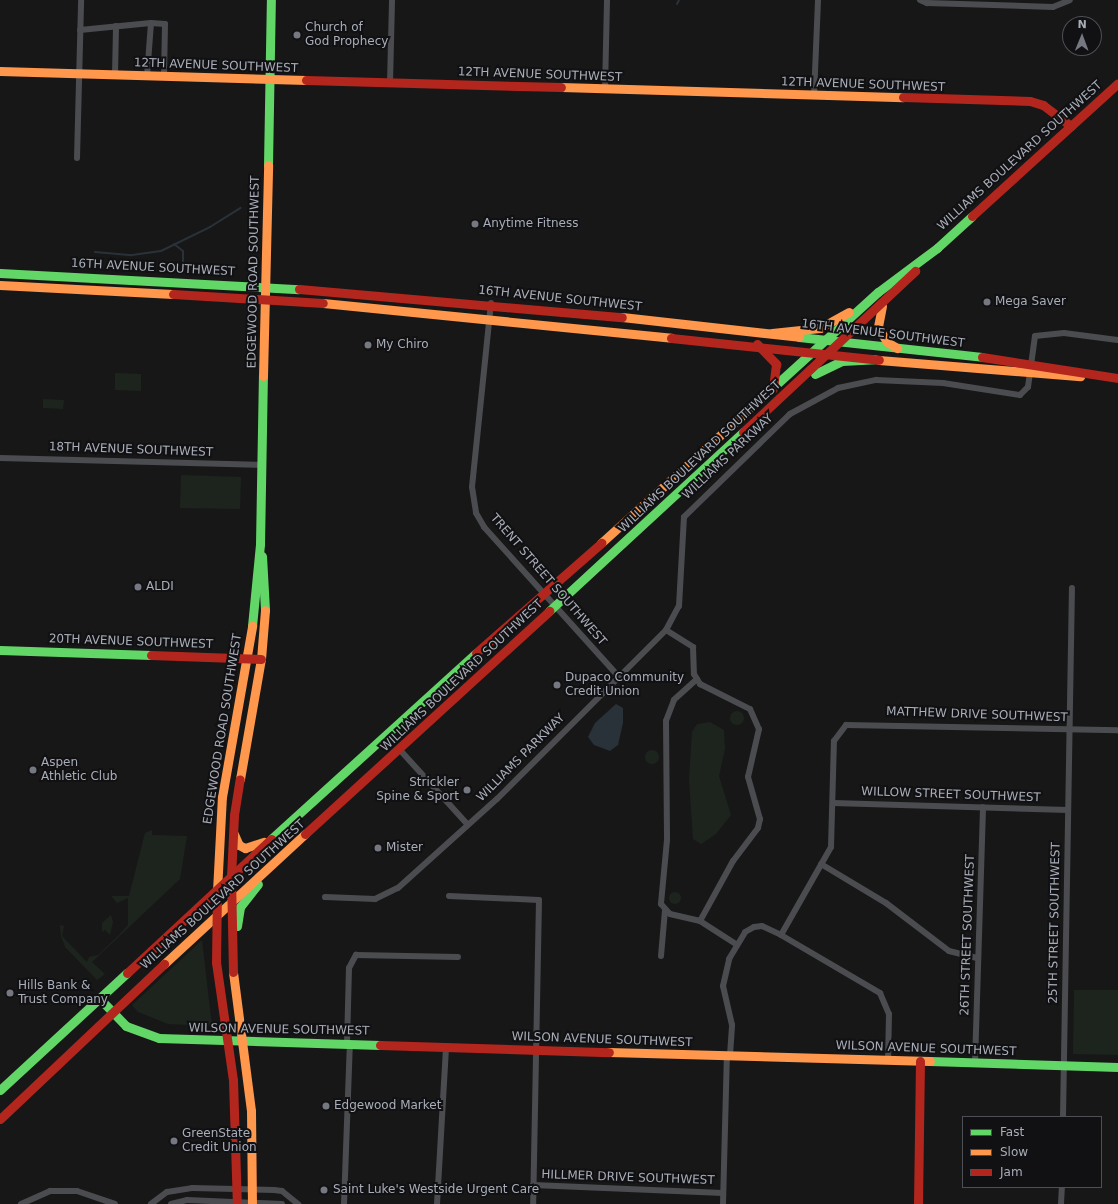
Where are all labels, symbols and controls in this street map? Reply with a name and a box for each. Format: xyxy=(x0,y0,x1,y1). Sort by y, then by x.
north arrow xyxy=(1062,16,1102,56)
text: N xyxy=(1077,18,1087,31)
place label: Church of God Prophecy xyxy=(305,21,388,49)
marker: Church of God Prophecy xyxy=(292,30,302,40)
street label: 12TH AVENUE SOUTHWEST xyxy=(134,56,298,76)
street label: 12TH AVENUE SOUTHWEST xyxy=(458,65,622,85)
street label: 12TH AVENUE SOUTHWEST xyxy=(781,75,945,95)
street label: WILLIAMS BOULEVARD SOUTHWEST xyxy=(935,78,1105,234)
street label: EDGEWOOD ROAD SOUTHWEST xyxy=(245,175,263,369)
place label: Anytime Fitness xyxy=(483,217,578,231)
marker: Anytime Fitness xyxy=(470,219,480,229)
street label: 16TH AVENUE SOUTHWEST xyxy=(71,257,235,279)
street label: 16TH AVENUE SOUTHWEST xyxy=(477,283,643,315)
place label: Mega Saver xyxy=(995,295,1066,309)
marker: Mega Saver xyxy=(982,297,992,307)
street label: 16TH AVENUE SOUTHWEST xyxy=(801,317,965,351)
place label: My Chiro xyxy=(376,338,429,352)
marker: My Chiro xyxy=(363,340,373,350)
street label: WILLIAMS BOULEVARD SOUTHWEST xyxy=(616,378,784,536)
street label: WILLIAMS PARKWAY xyxy=(680,411,776,503)
street label: 18TH AVENUE SOUTHWEST xyxy=(49,440,213,460)
street label: TRENT STREET SOUTHWEST xyxy=(487,511,609,649)
place label: ALDI xyxy=(146,580,174,594)
marker: ALDI xyxy=(133,582,143,592)
street label: WILLIAMS BOULEVARD SOUTHWEST xyxy=(378,597,546,755)
street label: 20TH AVENUE SOUTHWEST xyxy=(49,632,213,652)
street label: EDGEWOOD ROAD SOUTHWEST xyxy=(201,633,245,825)
place label: Dupaco Community Credit Union xyxy=(565,671,684,699)
marker: Dupaco Community Credit Union xyxy=(552,680,562,690)
street label: MATTHEW DRIVE SOUTHWEST xyxy=(886,705,1068,725)
street label: WILLIAMS PARKWAY xyxy=(474,711,568,805)
place label: Aspen Athletic Club xyxy=(41,756,117,784)
marker: Aspen Athletic Club xyxy=(28,765,38,775)
place label: Strickler Spine & Sport xyxy=(376,776,459,804)
marker: Strickler Spine & Sport xyxy=(462,785,472,795)
street label: WILLOW STREET SOUTHWEST xyxy=(861,785,1041,805)
street label: WILLIAMS BOULEVARD SOUTHWEST xyxy=(138,817,308,973)
place label: Mister xyxy=(386,841,423,855)
street label: 25TH STREET SOUTHWEST xyxy=(1046,842,1064,1004)
marker: Mister xyxy=(373,843,383,853)
street label: 26TH STREET SOUTHWEST xyxy=(958,854,978,1016)
place label: Hills Bank & Trust Company xyxy=(18,979,108,1007)
marker: Hills Bank & Trust Company xyxy=(5,988,15,998)
street label: WILSON AVENUE SOUTHWEST xyxy=(188,1021,370,1039)
street label: WILSON AVENUE SOUTHWEST xyxy=(511,1030,693,1050)
street label: WILSON AVENUE SOUTHWEST xyxy=(835,1039,1017,1059)
place label: Edgewood Market xyxy=(334,1099,441,1113)
marker: Edgewood Market xyxy=(321,1101,331,1111)
legend xyxy=(962,1116,1102,1188)
text: Fast xyxy=(1000,1125,1024,1139)
place label: GreenState Credit Union xyxy=(182,1127,257,1155)
marker: GreenState Credit Union xyxy=(169,1136,179,1146)
text: Slow xyxy=(1000,1145,1028,1159)
text: Jam xyxy=(1000,1165,1023,1179)
street label: HILLMER DRIVE SOUTHWEST xyxy=(541,1168,715,1188)
place label: Saint Luke's Westside Urgent Care xyxy=(333,1183,539,1197)
marker: Saint Luke's Westside Urgent Care xyxy=(318,1184,330,1196)

